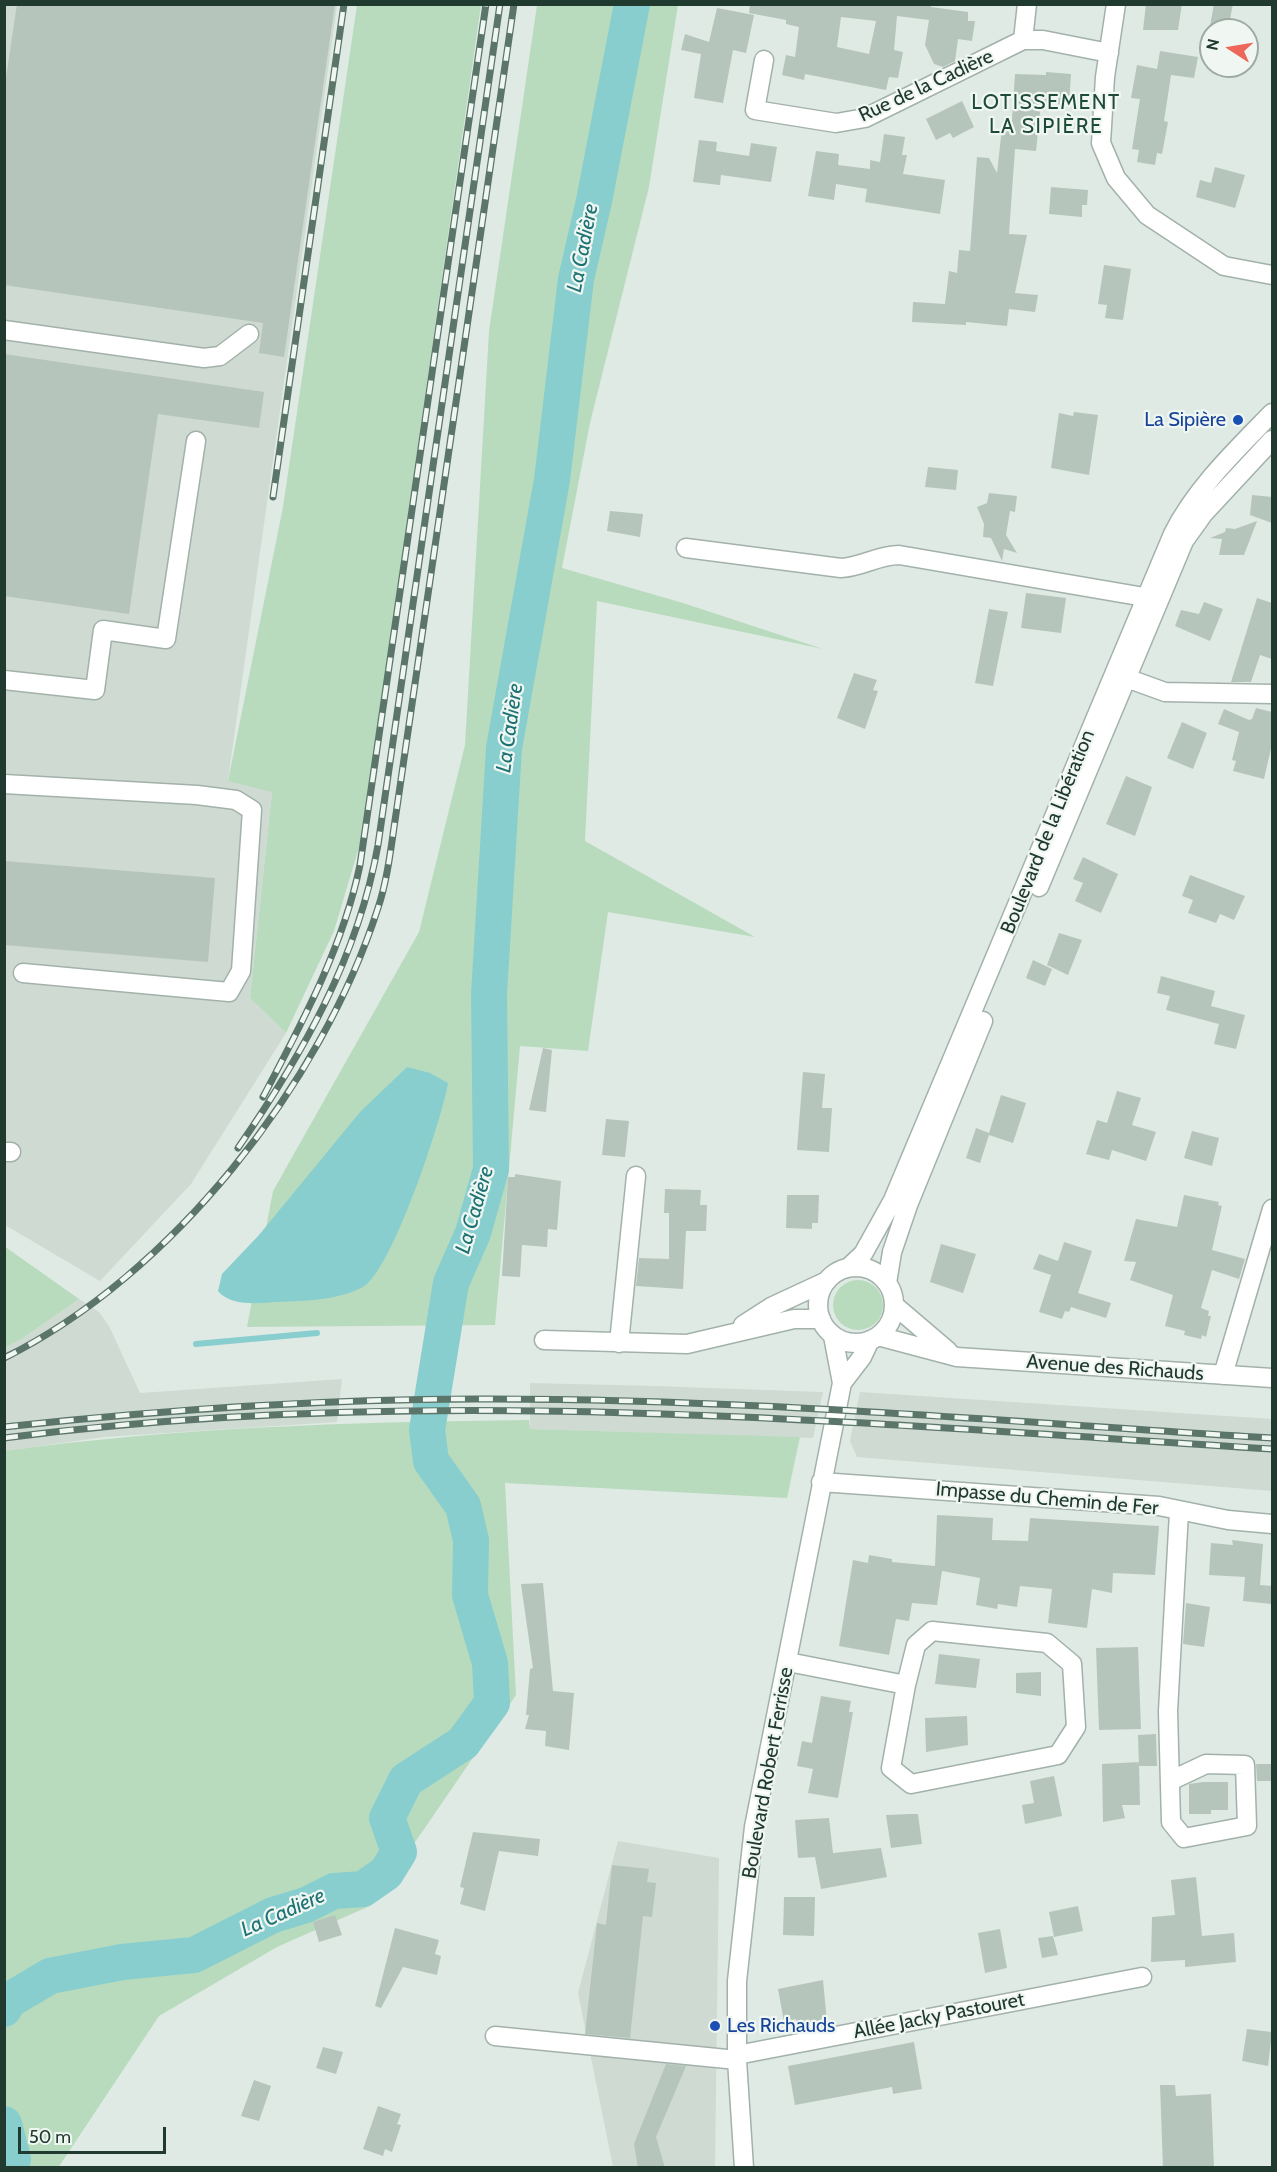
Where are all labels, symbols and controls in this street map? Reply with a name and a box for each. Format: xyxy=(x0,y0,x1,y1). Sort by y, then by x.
north arrow xyxy=(1199,18,1259,78)
text: N xyxy=(1202,37,1223,52)
street label: Rue de la Cadière xyxy=(855,44,997,128)
district label: LOTISSEMENT LA SIPIÈRE xyxy=(971,90,1121,140)
water label: La Cadière xyxy=(562,202,604,294)
place label: La Sipière xyxy=(1144,408,1226,432)
marker: La Sipière xyxy=(1231,413,1245,427)
water label: La Cadière xyxy=(491,682,529,774)
street label: Boulevard de la Libération xyxy=(996,726,1100,938)
water label: La Cadière xyxy=(451,1164,499,1256)
street label: Avenue des Richauds xyxy=(1026,1350,1204,1386)
street label: Impasse du Chemin de Fer xyxy=(935,1477,1159,1521)
street label: Boulevard Robert Ferrisse xyxy=(738,1665,798,1881)
water label: La Cadière xyxy=(237,1883,329,1943)
street label: Allée Jacky Pastouret xyxy=(851,1988,1027,2044)
place label: Les Richauds xyxy=(727,2014,835,2038)
marker: Les Richauds xyxy=(708,2019,722,2033)
scale bar xyxy=(21,2115,170,2153)
text: 50 m xyxy=(29,2126,71,2148)

